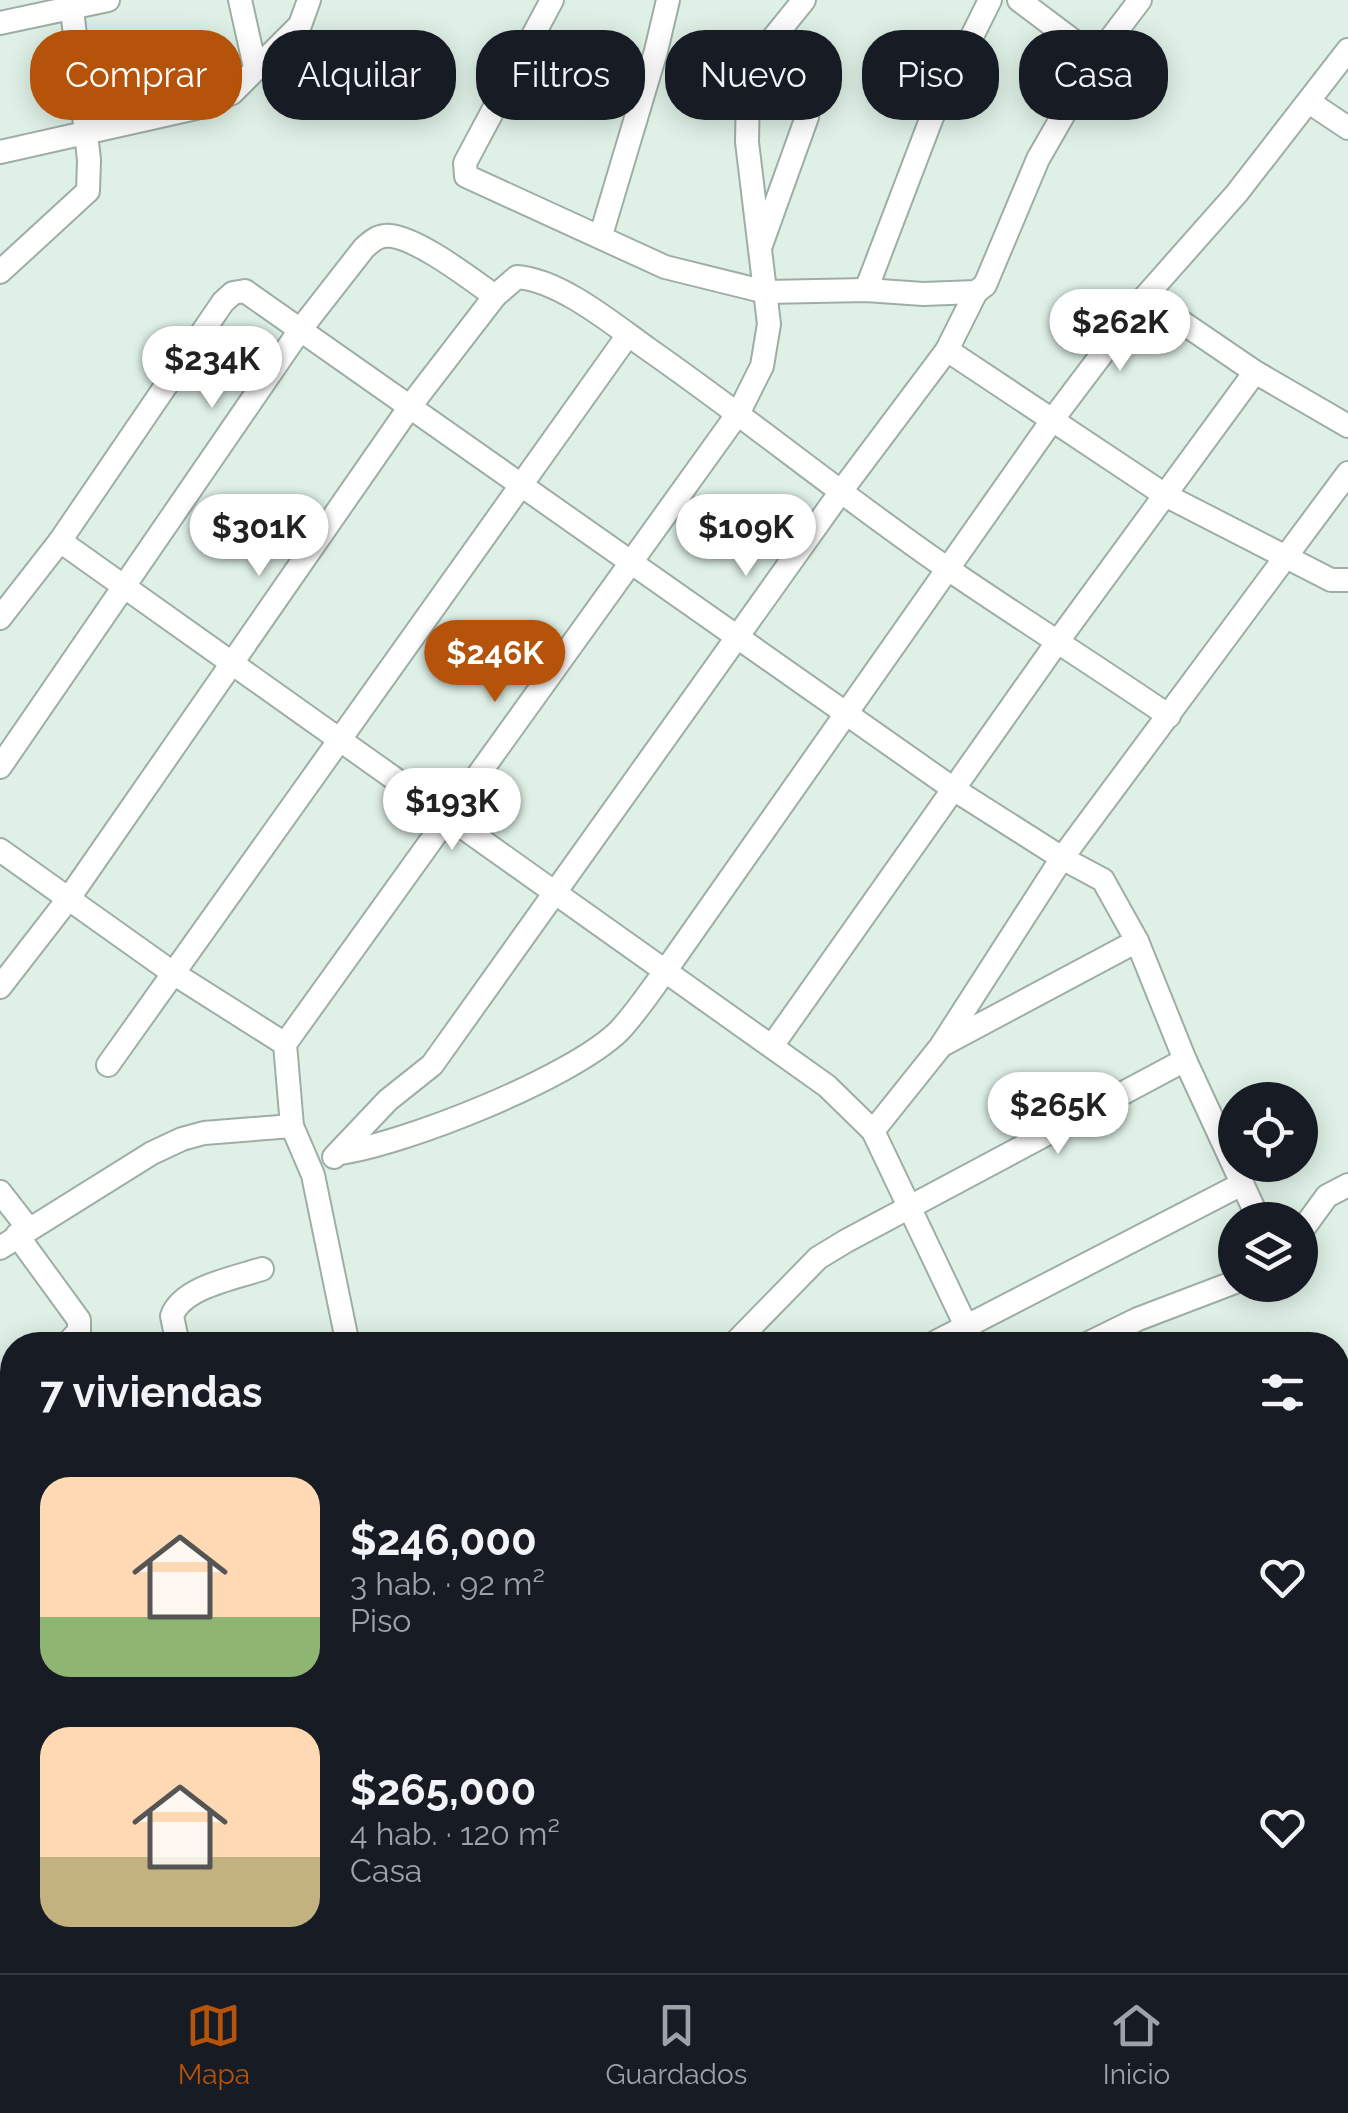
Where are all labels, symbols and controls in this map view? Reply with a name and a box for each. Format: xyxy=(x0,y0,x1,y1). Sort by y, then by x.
chip: Comprar xyxy=(30,30,242,120)
chip: Alquilar xyxy=(262,30,456,120)
chip: Filtros xyxy=(476,30,645,120)
chip: Nuevo xyxy=(665,30,842,120)
chip: Piso xyxy=(862,30,999,120)
chip: Casa xyxy=(1019,30,1168,120)
pin: $262K xyxy=(1050,289,1190,374)
text: $262K xyxy=(1071,303,1169,340)
pin: $234K xyxy=(142,326,282,411)
text: $234K xyxy=(164,340,260,377)
pin: $301K xyxy=(189,494,329,579)
pin: $109K xyxy=(676,494,816,579)
text: $301K xyxy=(212,508,306,545)
text: $109K xyxy=(698,508,794,545)
pin: $246K xyxy=(425,620,565,705)
text: $246K xyxy=(446,634,544,671)
pin: $193K xyxy=(382,768,522,853)
text: $193K xyxy=(405,782,499,819)
pin: $265K xyxy=(988,1072,1128,1157)
map controls xyxy=(1218,1082,1318,1302)
button: locate xyxy=(1218,1082,1318,1182)
text: $265K xyxy=(1010,1086,1106,1123)
button: layers xyxy=(1218,1202,1318,1302)
icon: filters xyxy=(1255,1365,1310,1420)
text: 7 viviendas xyxy=(40,1368,263,1417)
text: $246,000 xyxy=(350,1516,537,1565)
icon: home xyxy=(120,1517,240,1637)
icon: heart xyxy=(1255,1550,1310,1605)
text: 3 hab. · 92 m² xyxy=(350,1565,545,1602)
text: Piso xyxy=(350,1602,411,1639)
text: $265,000 xyxy=(350,1766,536,1815)
icon: home xyxy=(120,1767,240,1887)
icon: heart xyxy=(1255,1800,1310,1855)
text: 4 hab. · 120 m² xyxy=(350,1815,560,1852)
text: Casa xyxy=(350,1852,422,1889)
tab: Mapa xyxy=(178,1998,250,2091)
tab: Guardados xyxy=(606,1998,747,2091)
tab: Inicio xyxy=(1103,1998,1170,2091)

